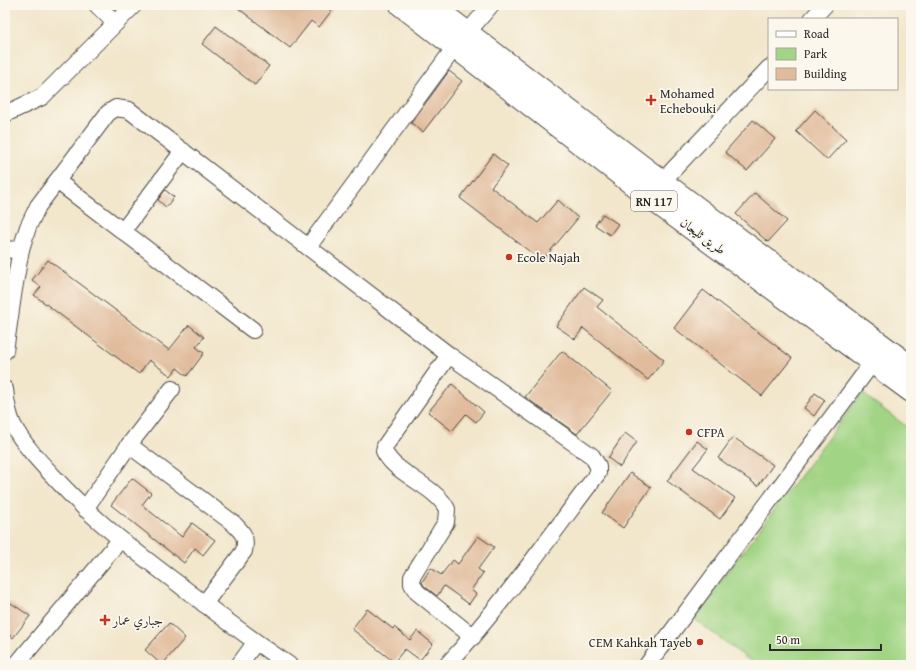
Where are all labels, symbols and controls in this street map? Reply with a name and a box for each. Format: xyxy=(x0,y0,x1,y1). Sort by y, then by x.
legend xyxy=(768,18,898,90)
text: Road xyxy=(804,25,830,42)
text: Park xyxy=(804,45,828,62)
text: Building xyxy=(804,65,847,82)
place label: Mohamed Echebouki xyxy=(660,84,717,118)
marker: Mohamed Echebouki xyxy=(645,94,657,106)
road number: RN 117 xyxy=(631,191,677,211)
street label: طريق ثليجان xyxy=(676,213,730,259)
place label: Ecole Najah xyxy=(517,248,581,267)
marker: Ecole Najah xyxy=(504,252,514,262)
place label: CFPA xyxy=(697,423,725,442)
marker: CFPA xyxy=(684,427,694,437)
place label: جباري عمار xyxy=(111,611,163,631)
marker: جباري عمار xyxy=(100,615,110,625)
scale bar xyxy=(770,626,881,652)
text: 50 m xyxy=(776,631,800,648)
place label: CEM Kahkah Tayeb xyxy=(589,633,692,652)
marker: CEM Kahkah Tayeb xyxy=(695,637,705,647)

